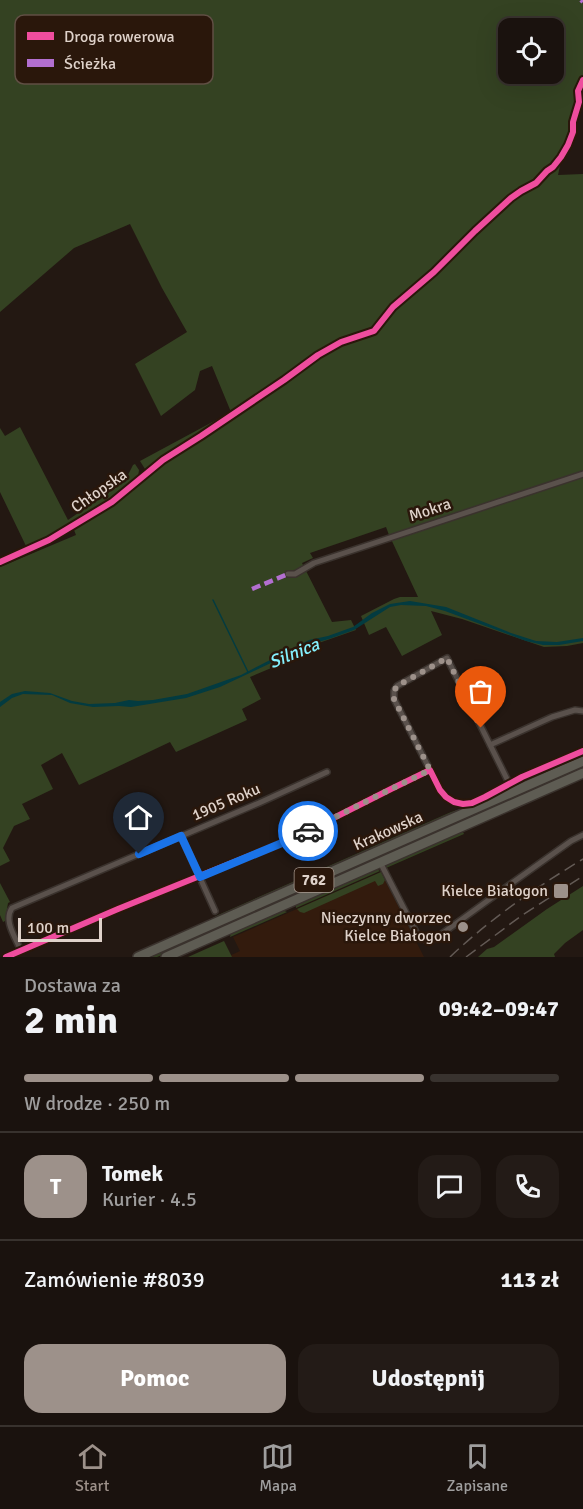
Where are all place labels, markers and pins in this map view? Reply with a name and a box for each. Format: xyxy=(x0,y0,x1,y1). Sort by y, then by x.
pin xyxy=(455,666,506,728)
pin xyxy=(113,792,164,854)
place label: Kielce Białogon xyxy=(441,881,548,901)
marker: Kielce Białogon xyxy=(552,882,570,900)
place label: Nieczynny dworzec Kielce Białogon xyxy=(321,908,451,946)
marker: Nieczynny dworzec Kielce Białogon xyxy=(456,920,470,934)

